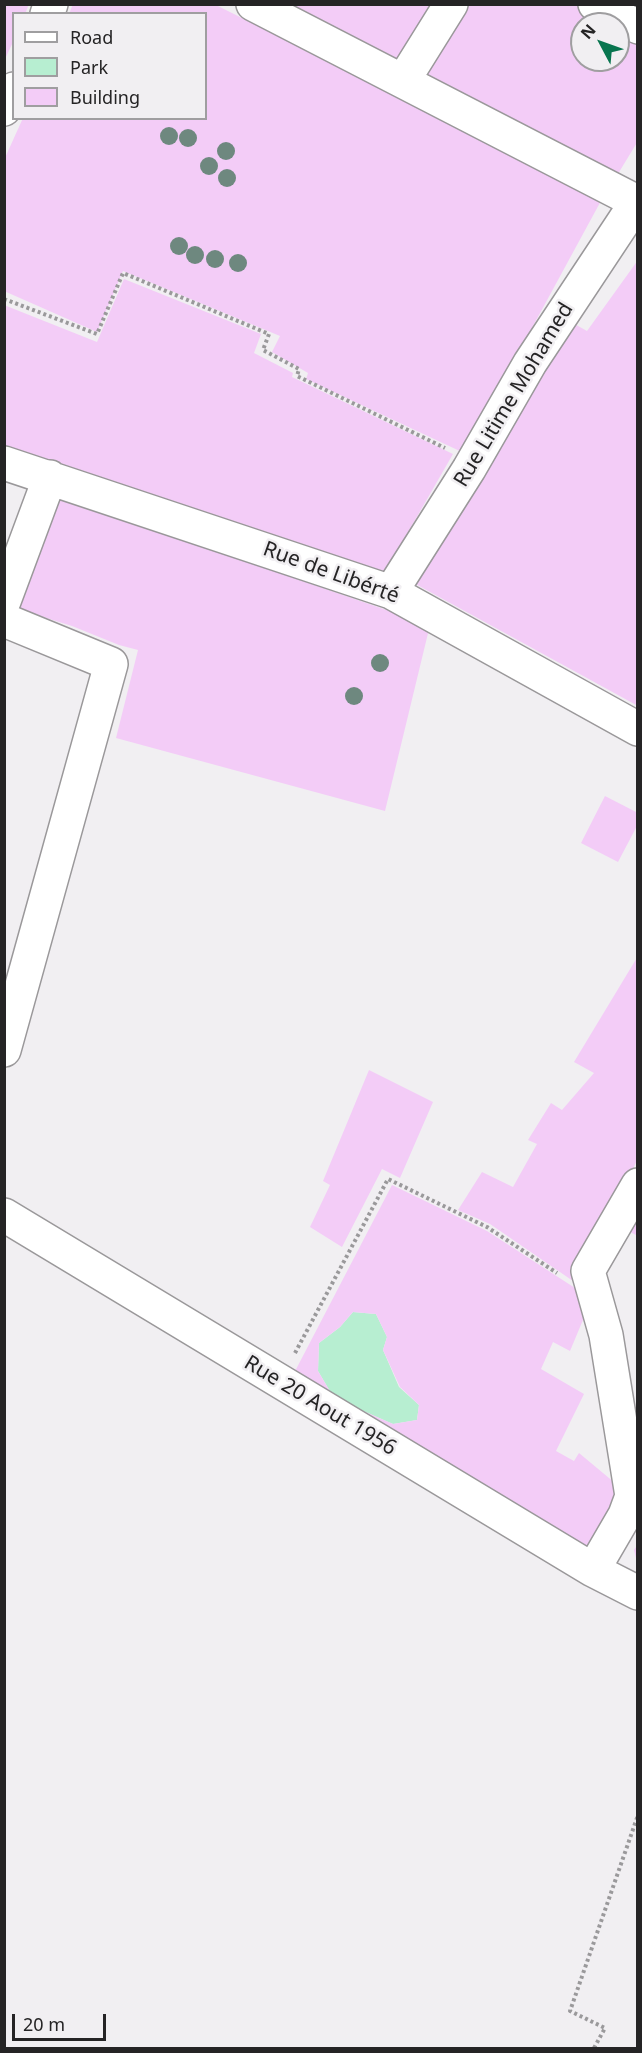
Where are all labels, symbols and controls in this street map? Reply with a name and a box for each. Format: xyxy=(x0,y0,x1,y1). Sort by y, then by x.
legend xyxy=(12,12,207,120)
north arrow xyxy=(570,12,630,72)
text: N xyxy=(575,19,600,44)
text: Road xyxy=(70,25,113,49)
text: Park xyxy=(70,55,108,79)
text: Building xyxy=(70,85,140,109)
street label: Rue Litime Mohamed xyxy=(449,298,579,492)
street label: Rue de Libérté xyxy=(260,537,402,609)
street label: Rue 20 Aout 1956 xyxy=(239,1351,401,1461)
scale bar xyxy=(15,2002,110,2040)
text: 20 m xyxy=(23,2012,65,2036)

